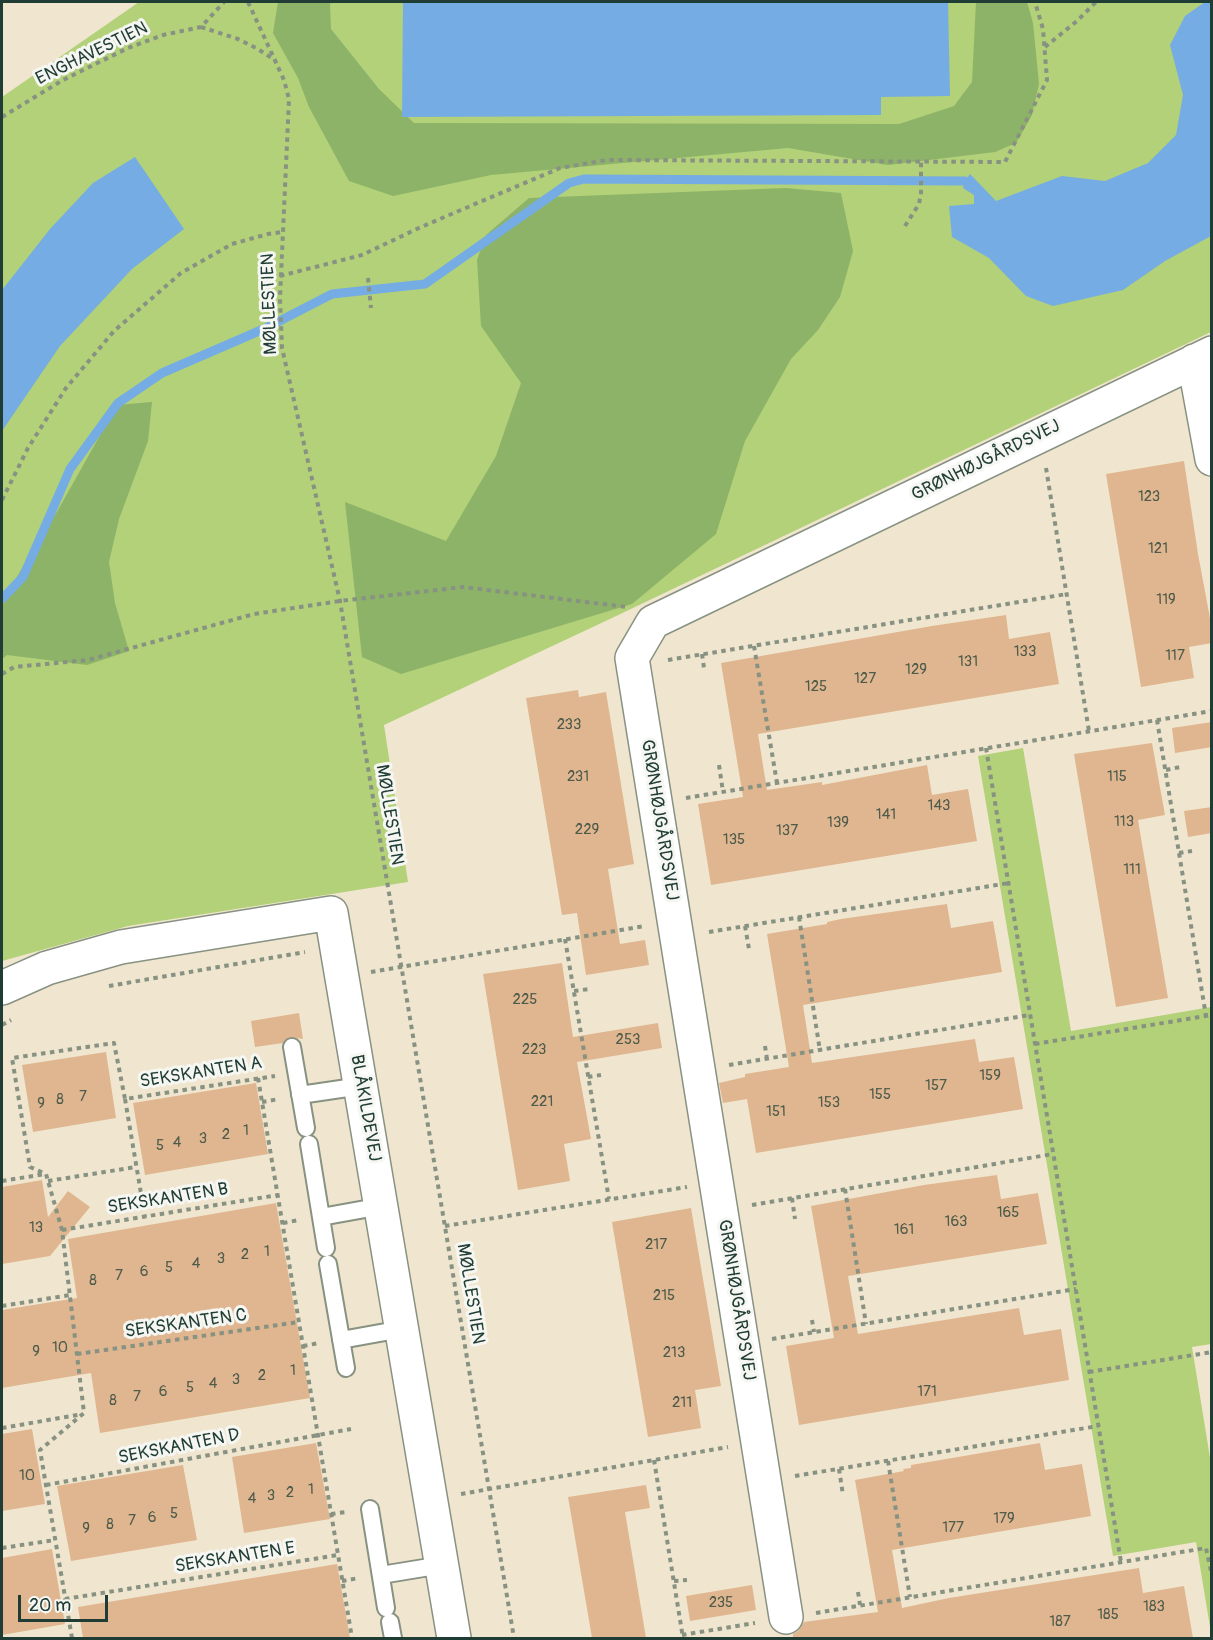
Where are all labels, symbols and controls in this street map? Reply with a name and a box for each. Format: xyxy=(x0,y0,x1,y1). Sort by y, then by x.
street label: ENGHAVESTIEN xyxy=(33,18,151,90)
street label: MØLLESTIEN xyxy=(257,253,283,355)
street label: GRØNHØJGÅRDSVEJ xyxy=(908,416,1064,506)
house number: 123 xyxy=(1138,488,1160,506)
house number: 121 xyxy=(1148,540,1168,558)
house number: 119 xyxy=(1156,591,1176,609)
house number: 133 xyxy=(1014,643,1036,661)
house number: 117 xyxy=(1165,647,1185,665)
house number: 131 xyxy=(958,653,978,671)
house number: 129 xyxy=(905,661,927,679)
house number: 127 xyxy=(854,670,876,688)
house number: 125 xyxy=(805,678,827,696)
house number: 233 xyxy=(557,716,581,734)
street label: GRØNHØJGÅRDSVEJ xyxy=(636,738,682,902)
street label: MØLLESTIEN xyxy=(370,763,408,867)
house number: 231 xyxy=(567,768,589,786)
house number: 115 xyxy=(1107,768,1127,786)
house number: 143 xyxy=(928,797,950,815)
house number: 141 xyxy=(876,806,896,824)
house number: 113 xyxy=(1114,813,1134,831)
house number: 139 xyxy=(827,814,849,832)
house number: 229 xyxy=(575,821,599,839)
house number: 137 xyxy=(776,822,798,840)
house number: 135 xyxy=(723,831,745,849)
house number: 111 xyxy=(1123,861,1141,879)
house number: 225 xyxy=(513,991,537,1009)
house number: 253 xyxy=(616,1031,640,1049)
house number: 223 xyxy=(522,1041,546,1059)
street label: SEKSKANTEN A xyxy=(138,1053,264,1093)
street label: BLÅKILDEVEJ xyxy=(345,1053,385,1163)
house number: 159 xyxy=(979,1067,1001,1085)
house number: 157 xyxy=(925,1077,947,1095)
house number: 155 xyxy=(869,1086,891,1104)
house number: 7 xyxy=(79,1088,87,1106)
house number: 8 xyxy=(56,1091,64,1109)
house number: 221 xyxy=(531,1093,553,1111)
house number: 153 xyxy=(818,1094,840,1112)
house number: 9 xyxy=(37,1095,45,1113)
house number: 151 xyxy=(766,1103,786,1121)
house number: 1 xyxy=(243,1122,249,1140)
house number: 2 xyxy=(222,1126,230,1144)
house number: 3 xyxy=(199,1130,207,1148)
house number: 4 xyxy=(173,1134,181,1152)
house number: 5 xyxy=(156,1137,164,1155)
street label: SEKSKANTEN B xyxy=(106,1179,230,1219)
house number: 165 xyxy=(997,1204,1019,1222)
house number: 163 xyxy=(945,1213,967,1231)
street label: GRØNHØJGÅRDSVEJ xyxy=(713,1218,759,1382)
house number: 13 xyxy=(29,1219,43,1237)
house number: 161 xyxy=(894,1221,914,1239)
house number: 217 xyxy=(645,1236,667,1254)
street label: MØLLESTIEN xyxy=(451,1242,489,1346)
house number: 1 xyxy=(264,1243,270,1261)
house number: 2 xyxy=(241,1246,249,1264)
house number: 3 xyxy=(217,1250,225,1268)
house number: 4 xyxy=(192,1255,200,1273)
house number: 5 xyxy=(165,1259,173,1277)
house number: 6 xyxy=(140,1263,148,1281)
house number: 7 xyxy=(115,1267,123,1285)
house number: 8 xyxy=(89,1272,97,1290)
house number: 215 xyxy=(653,1287,675,1305)
street label: SEKSKANTEN C xyxy=(124,1305,248,1343)
house number: 10 xyxy=(52,1339,68,1357)
house number: 9 xyxy=(32,1343,40,1361)
house number: 213 xyxy=(663,1344,685,1362)
house number: 1 xyxy=(290,1362,296,1380)
house number: 2 xyxy=(258,1367,266,1385)
house number: 3 xyxy=(232,1371,240,1389)
house number: 4 xyxy=(209,1375,217,1393)
house number: 5 xyxy=(186,1379,194,1397)
house number: 6 xyxy=(159,1383,167,1401)
house number: 171 xyxy=(917,1383,937,1401)
house number: 7 xyxy=(133,1388,141,1406)
house number: 8 xyxy=(109,1392,117,1410)
house number: 211 xyxy=(672,1394,692,1412)
street label: SEKSKANTEN D xyxy=(117,1425,241,1469)
house number: 10 xyxy=(19,1467,35,1485)
house number: 1 xyxy=(308,1481,314,1499)
house number: 2 xyxy=(286,1484,294,1502)
house number: 3 xyxy=(267,1487,275,1505)
house number: 4 xyxy=(248,1490,256,1508)
house number: 5 xyxy=(170,1505,178,1523)
house number: 6 xyxy=(148,1509,156,1527)
house number: 179 xyxy=(993,1510,1015,1528)
house number: 7 xyxy=(128,1512,136,1530)
house number: 8 xyxy=(106,1516,114,1534)
house number: 177 xyxy=(942,1519,964,1537)
house number: 9 xyxy=(82,1520,90,1538)
street label: SEKSKANTEN E xyxy=(174,1538,296,1578)
scale bar xyxy=(21,1583,111,1621)
text: 20 m xyxy=(29,1594,71,1617)
house number: 235 xyxy=(709,1594,733,1612)
house number: 183 xyxy=(1143,1598,1165,1616)
house number: 185 xyxy=(1097,1606,1119,1624)
house number: 187 xyxy=(1049,1613,1071,1631)

